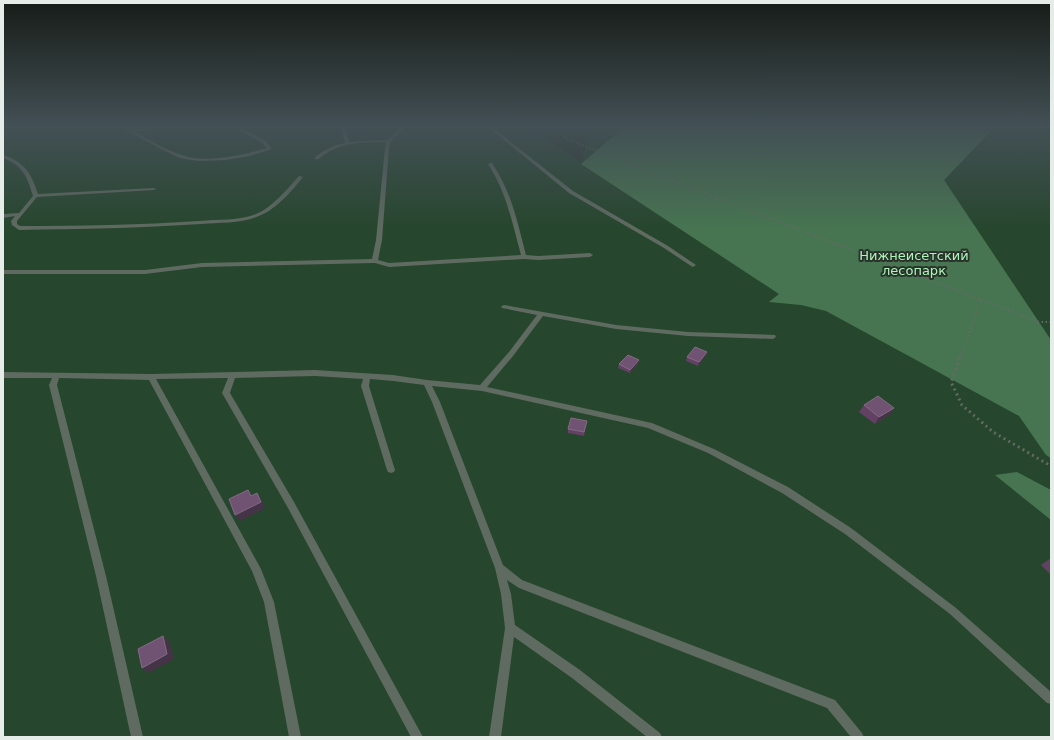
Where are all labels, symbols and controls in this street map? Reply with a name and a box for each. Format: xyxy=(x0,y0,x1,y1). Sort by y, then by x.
park label: Нижнеисетский лесопарк xyxy=(859,248,969,278)

